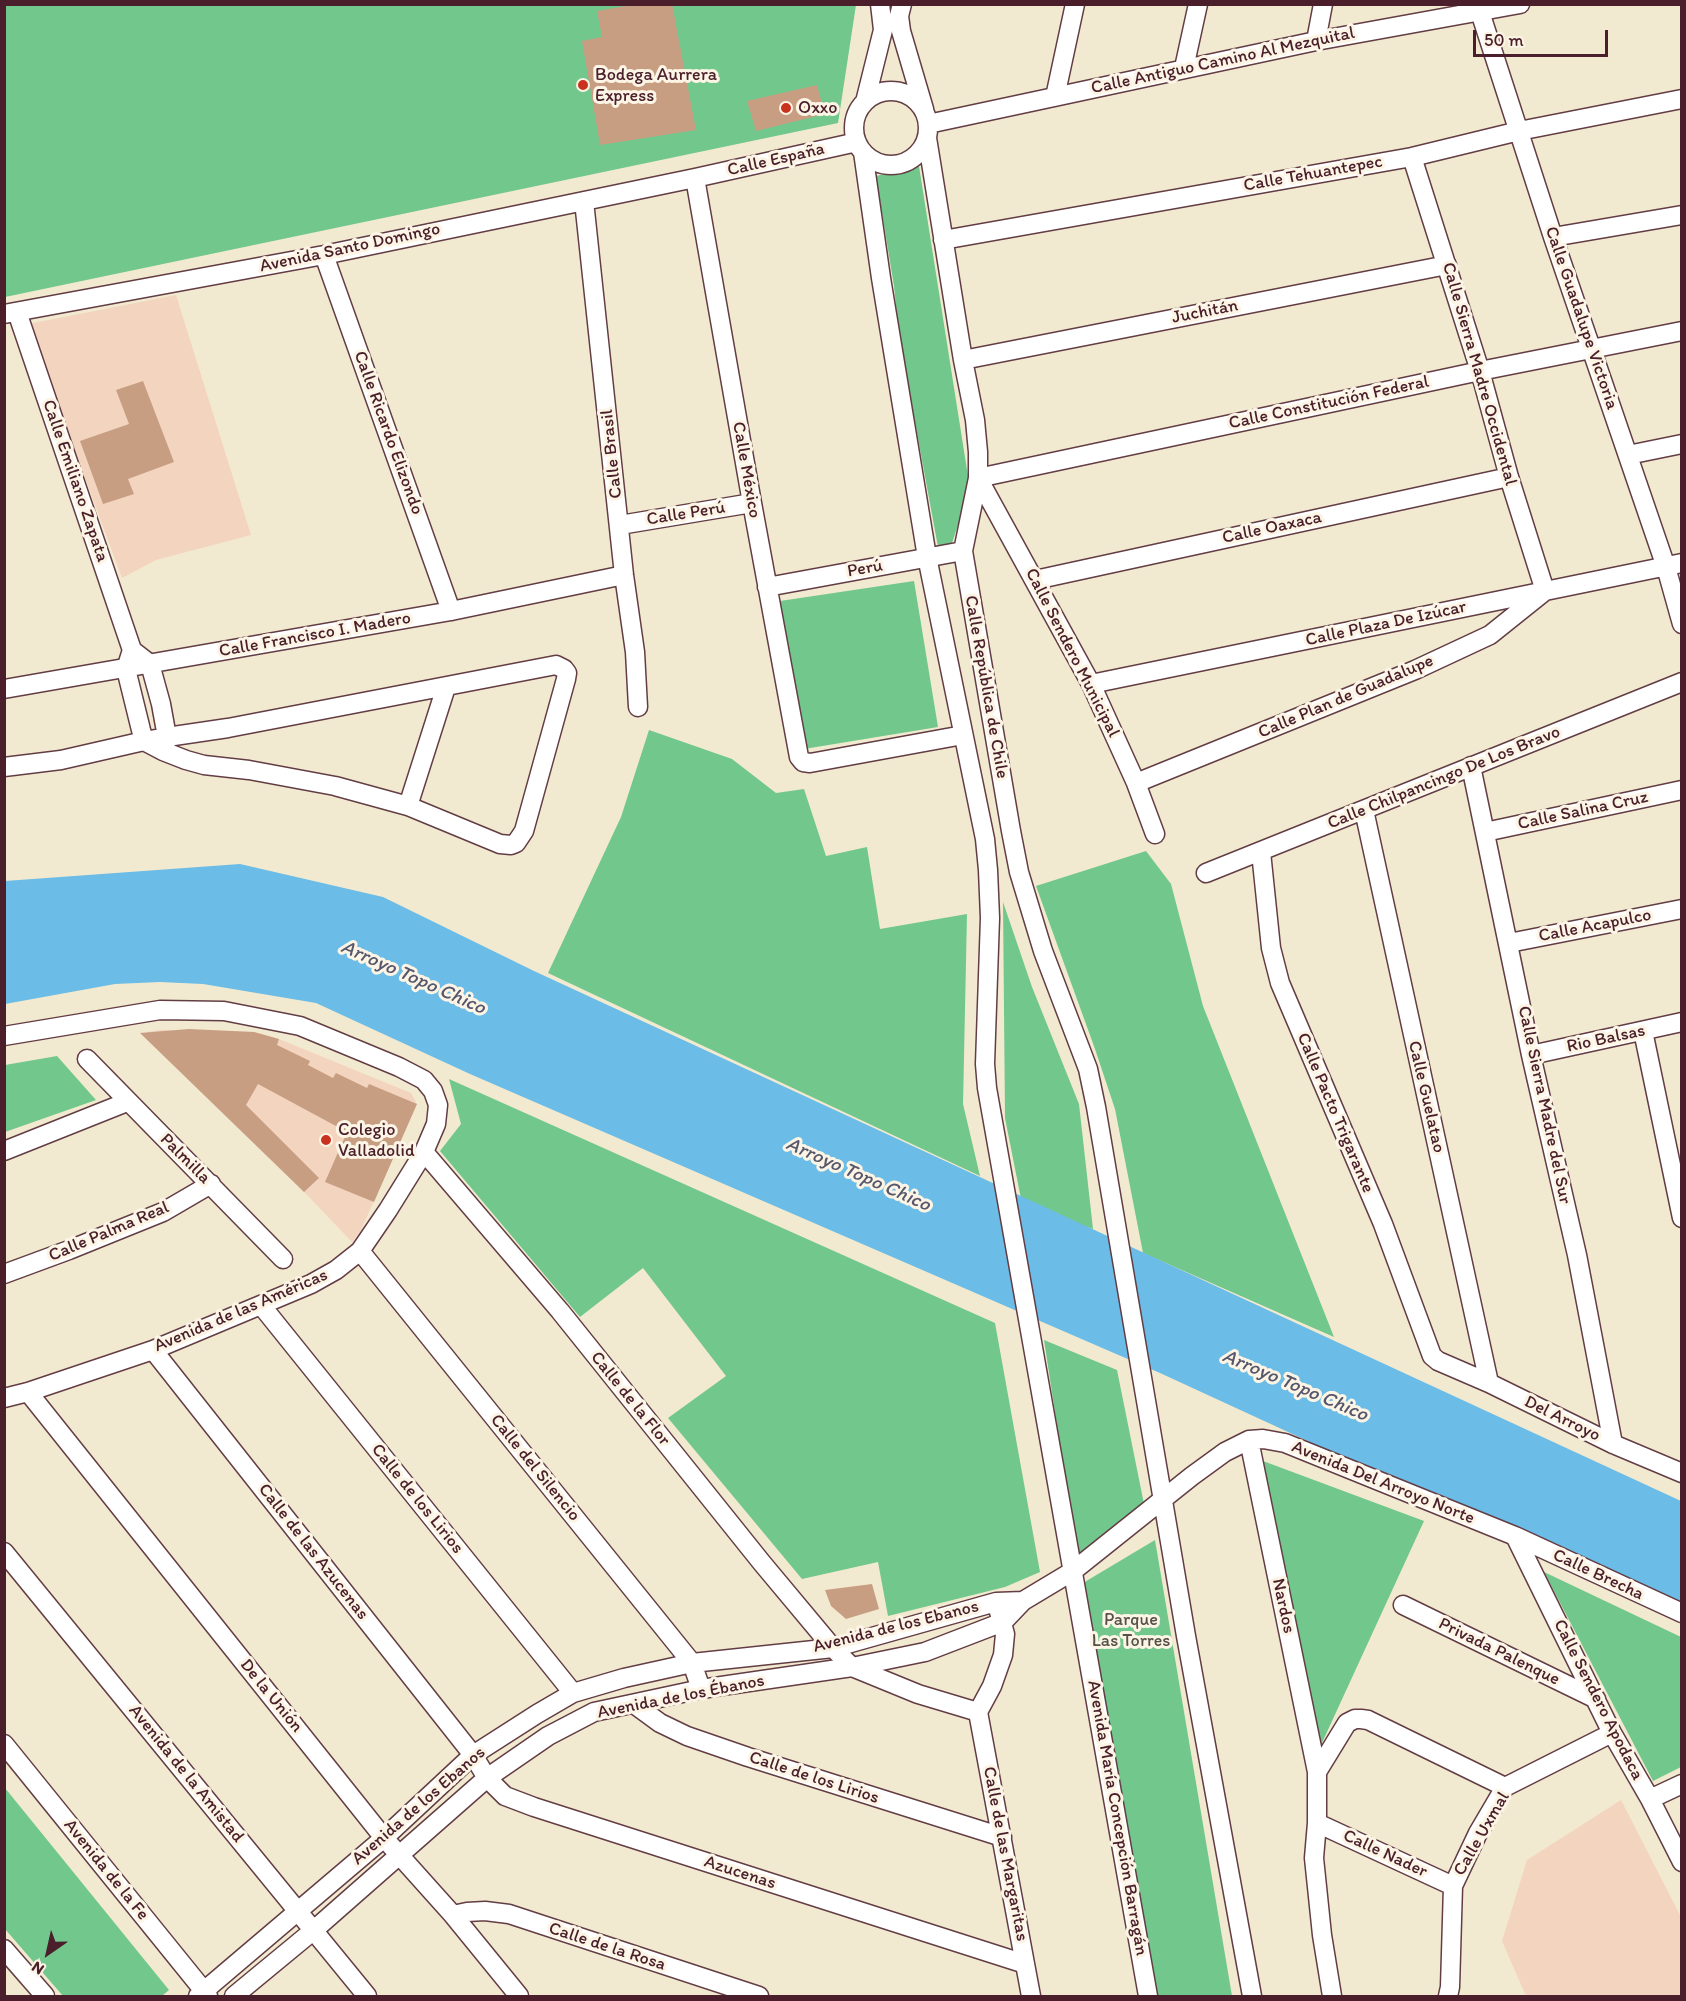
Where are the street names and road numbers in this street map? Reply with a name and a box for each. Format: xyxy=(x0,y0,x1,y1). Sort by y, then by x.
street label: Calle Antiguo Camino Al Mezquital xyxy=(1089,22,1357,100)
street label: Calle España xyxy=(725,138,827,182)
street label: Calle Tehuantepec xyxy=(1242,151,1384,197)
street label: Avenida Santo Domingo xyxy=(258,218,442,278)
street label: Calle Guadalupe Victoria xyxy=(1540,224,1622,412)
street label: Calle Sierra Madre Occidental xyxy=(1437,260,1521,488)
street label: Juchitán xyxy=(1170,295,1240,329)
street label: Calle Ricardo Elizondo xyxy=(348,348,428,518)
street label: Calle Constitución Federal xyxy=(1227,371,1431,435)
street label: Calle Emiliano Zapata xyxy=(37,397,113,565)
street label: Calle Brasil xyxy=(597,408,627,500)
street label: Calle México xyxy=(727,420,765,520)
street label: Calle Perú xyxy=(645,497,727,531)
street label: Calle Oaxaca xyxy=(1220,507,1324,549)
street label: Perú xyxy=(846,555,884,583)
street label: Calle Sendero Municipal xyxy=(1020,565,1124,741)
street label: Calle República de Chile xyxy=(959,594,1013,780)
street label: Calle Plaza De Izúcar xyxy=(1304,596,1468,652)
street label: Calle Francisco I. Madero xyxy=(217,607,413,663)
street label: Calle Plan de Guadalupe xyxy=(1255,650,1437,744)
street label: Calle Chilpancingo De Los Bravo xyxy=(1324,721,1564,835)
street label: Calle Salina Cruz xyxy=(1516,787,1650,835)
street label: Calle Acapulco xyxy=(1537,904,1653,948)
street label: Calle Sierra Madre del Sur xyxy=(1512,1004,1576,1206)
street label: Rio Balsas xyxy=(1565,1020,1647,1058)
street label: Calle Pacto Trigarante xyxy=(1292,1030,1378,1196)
street label: Calle Guelatao xyxy=(1403,1039,1449,1155)
street label: Palmilla xyxy=(155,1129,215,1189)
street label: Calle Palma Real xyxy=(46,1197,172,1267)
street label: Avenida de las Américas xyxy=(151,1265,331,1357)
street label: Calle de la Flor xyxy=(585,1347,675,1451)
street label: Del Arroyo xyxy=(1520,1391,1604,1447)
street label: Calle del Silencio xyxy=(485,1410,585,1526)
street label: Avenida Del Arroyo Norte xyxy=(1288,1436,1478,1530)
street label: Calle de los Lirios xyxy=(366,1440,468,1558)
street label: Calle de las Azucenas xyxy=(253,1480,373,1624)
street label: Calle Brecha xyxy=(1549,1545,1647,1605)
street label: Nardos xyxy=(1267,1577,1299,1635)
street label: Avenida de los Ebanos xyxy=(811,1596,981,1658)
street label: Privada Palenque xyxy=(1435,1613,1563,1691)
street label: Calle Sendero Apodaca xyxy=(1548,1616,1648,1784)
street label: De la Unión xyxy=(235,1655,307,1737)
street label: Avenida de los Ébanos xyxy=(596,1670,766,1724)
street label: Avenida María Concepción Barragán xyxy=(1082,1679,1152,1957)
street label: Avenida de la Amistad xyxy=(124,1701,248,1847)
street label: Avenida de los Ebanos xyxy=(348,1742,490,1870)
street label: Calle de los Lirios xyxy=(746,1747,882,1809)
street label: Calle de las Margaritas xyxy=(977,1765,1033,1943)
street label: Calle Uxmal xyxy=(1449,1788,1515,1880)
street label: Avenida de la Fe xyxy=(59,1815,153,1925)
street label: Calle Nader xyxy=(1339,1825,1431,1883)
street label: Azucenas xyxy=(701,1851,779,1895)
street label: Calle de la Rosa xyxy=(546,1918,668,1976)

